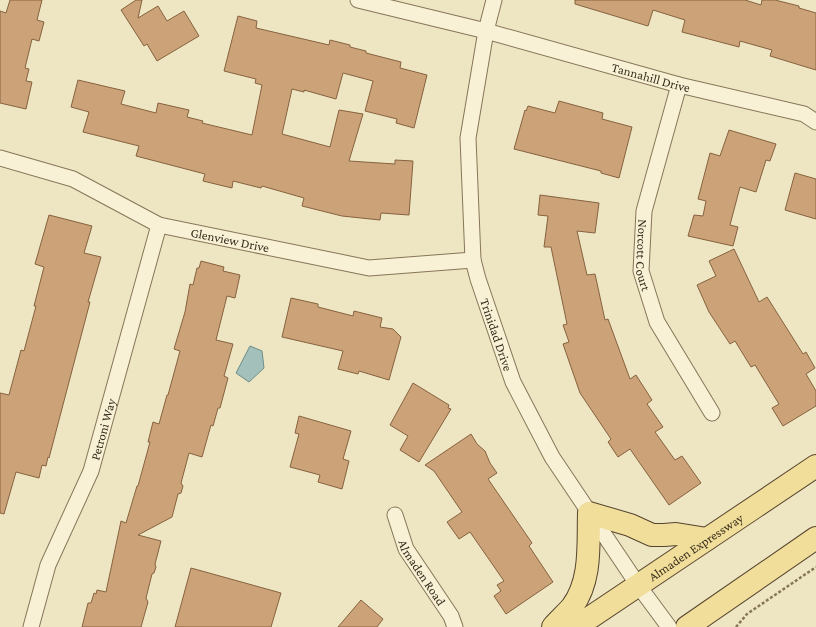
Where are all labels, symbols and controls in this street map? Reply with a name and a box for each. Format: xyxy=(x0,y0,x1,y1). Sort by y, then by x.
street label: Tannahill Drive xyxy=(610,59,692,95)
street label: Norcott Court xyxy=(633,219,654,293)
street label: Glenview Drive xyxy=(189,224,271,255)
street label: Trinidad Drive xyxy=(478,296,516,373)
street label: Petroni Way xyxy=(87,396,118,462)
street label: Almaden Expressway xyxy=(645,509,747,584)
street label: Almaden Road xyxy=(396,538,449,608)

